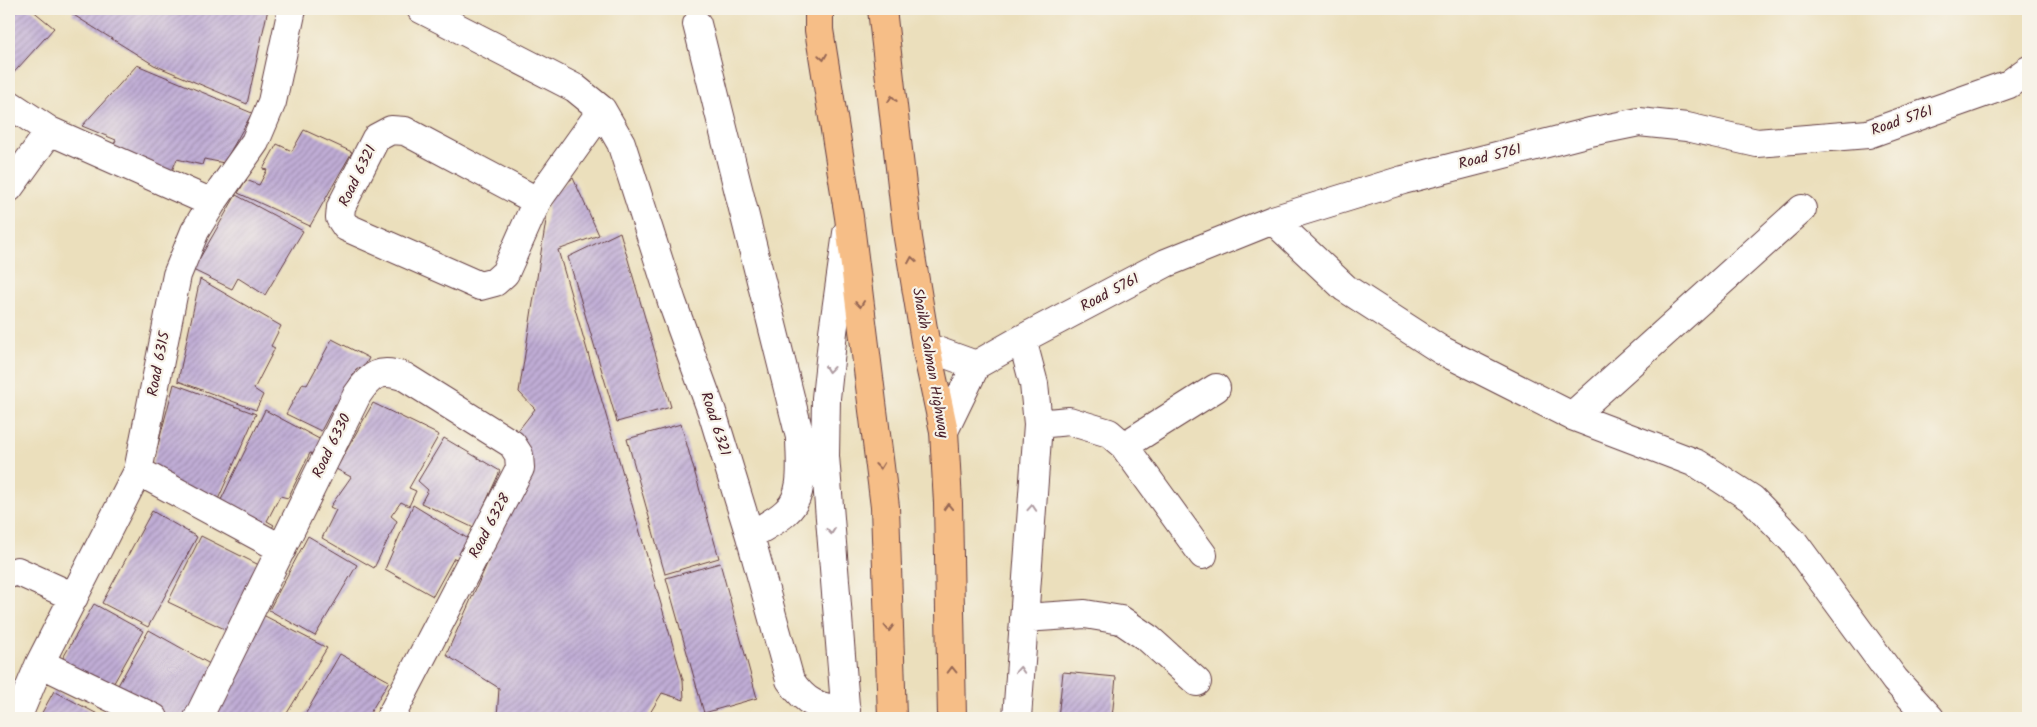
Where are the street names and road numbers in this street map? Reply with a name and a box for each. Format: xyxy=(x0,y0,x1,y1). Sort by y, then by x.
street label: Road 5761 xyxy=(1868,99,1936,143)
street label: Road 5761 xyxy=(1456,138,1524,176)
street label: Road 6321 xyxy=(333,141,383,211)
street label: Road 5761 xyxy=(1076,267,1144,319)
street label: Shaikh Salman Highway xyxy=(905,286,955,441)
street label: Road 6315 xyxy=(141,329,177,399)
street label: Road 6321 xyxy=(693,389,737,460)
street label: Road 6330 xyxy=(306,409,358,482)
street label: Road 6328 xyxy=(463,488,518,563)

